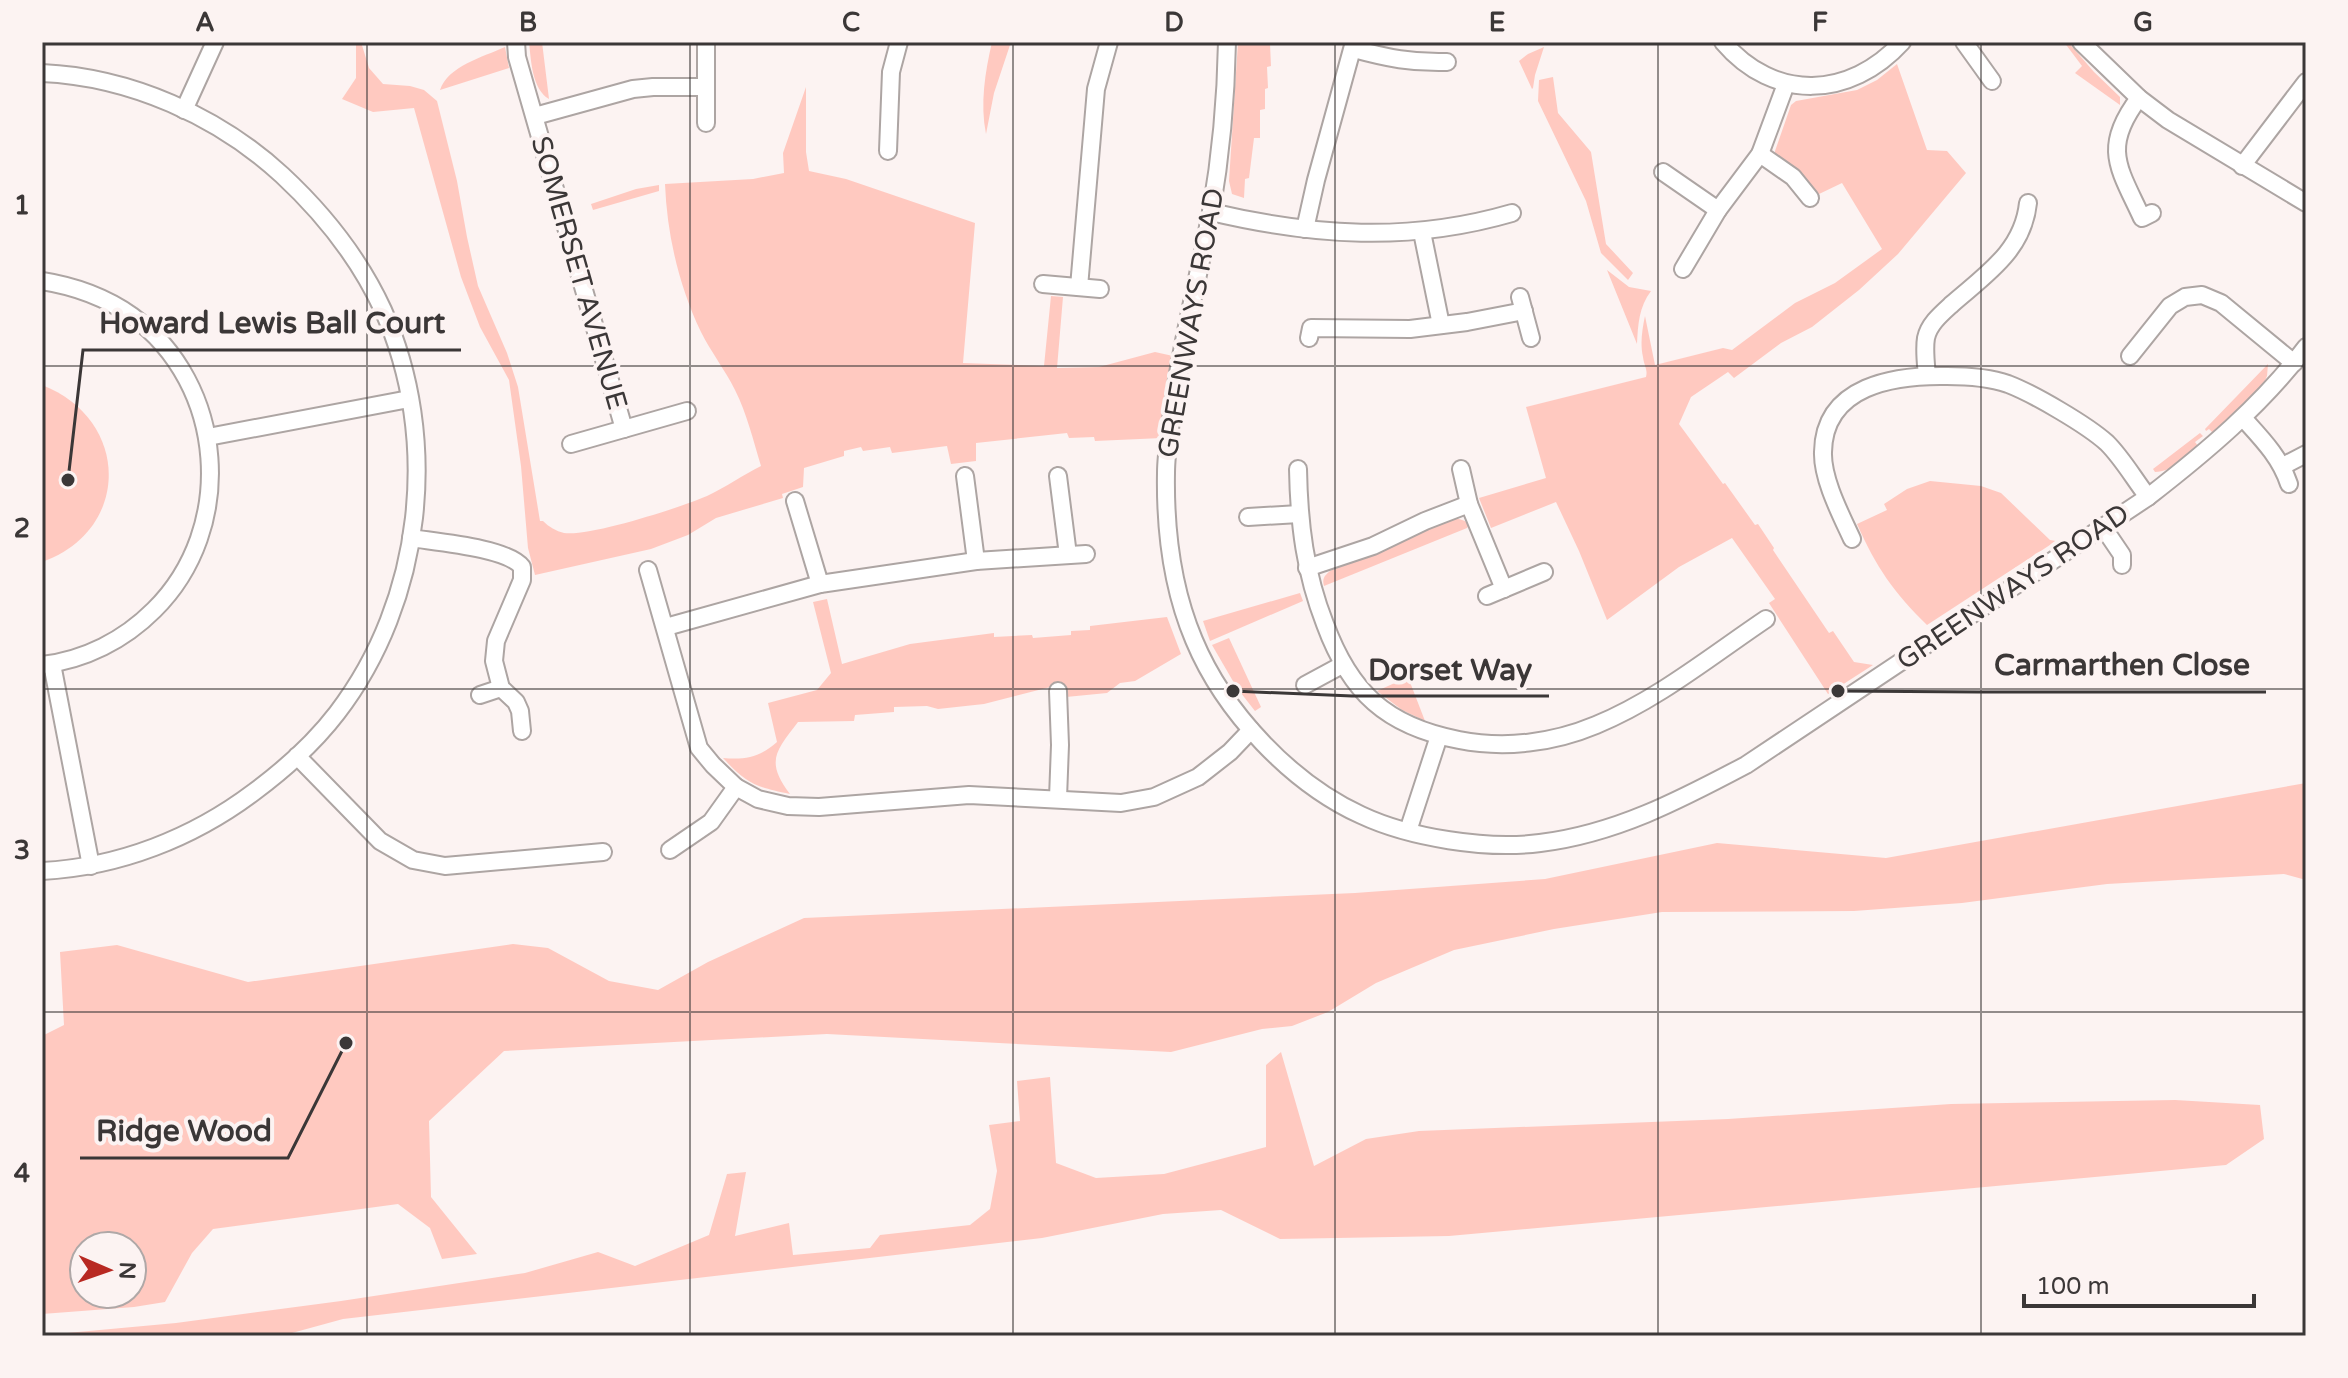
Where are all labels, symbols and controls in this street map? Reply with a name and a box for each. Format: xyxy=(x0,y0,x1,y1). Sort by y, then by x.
text: A xyxy=(195,7,215,38)
text: B xyxy=(519,7,537,38)
text: C xyxy=(842,7,860,38)
text: D xyxy=(1164,7,1184,38)
text: E xyxy=(1489,7,1505,38)
text: F xyxy=(1812,7,1828,38)
text: G xyxy=(2133,7,2153,38)
street label: SOMERSET AVENUE xyxy=(524,132,634,414)
street label: GREENWAYS ROAD xyxy=(1151,186,1231,460)
text: 1 xyxy=(14,190,30,221)
callout: Howard Lewis Ball Court xyxy=(83,296,461,350)
text: Howard Lewis Ball Court xyxy=(99,305,446,342)
street label: GREENWAYS ROAD xyxy=(1890,497,2136,677)
text: 2 xyxy=(14,513,30,544)
callout: Carmarthen Close xyxy=(1978,638,2266,692)
callout: Dorset Way xyxy=(1352,642,1549,696)
text: Carmarthen Close xyxy=(1994,647,2250,684)
text: Dorset Way xyxy=(1368,652,1532,689)
text: 3 xyxy=(14,835,30,866)
callout: Ridge Wood xyxy=(80,1104,288,1158)
text: Ridge Wood xyxy=(96,1113,272,1150)
text: 4 xyxy=(14,1158,30,1189)
north arrow xyxy=(68,1230,148,1310)
scale bar xyxy=(2024,1258,2254,1308)
text: N xyxy=(114,1261,140,1280)
text: 100 m xyxy=(2036,1272,2110,1301)

